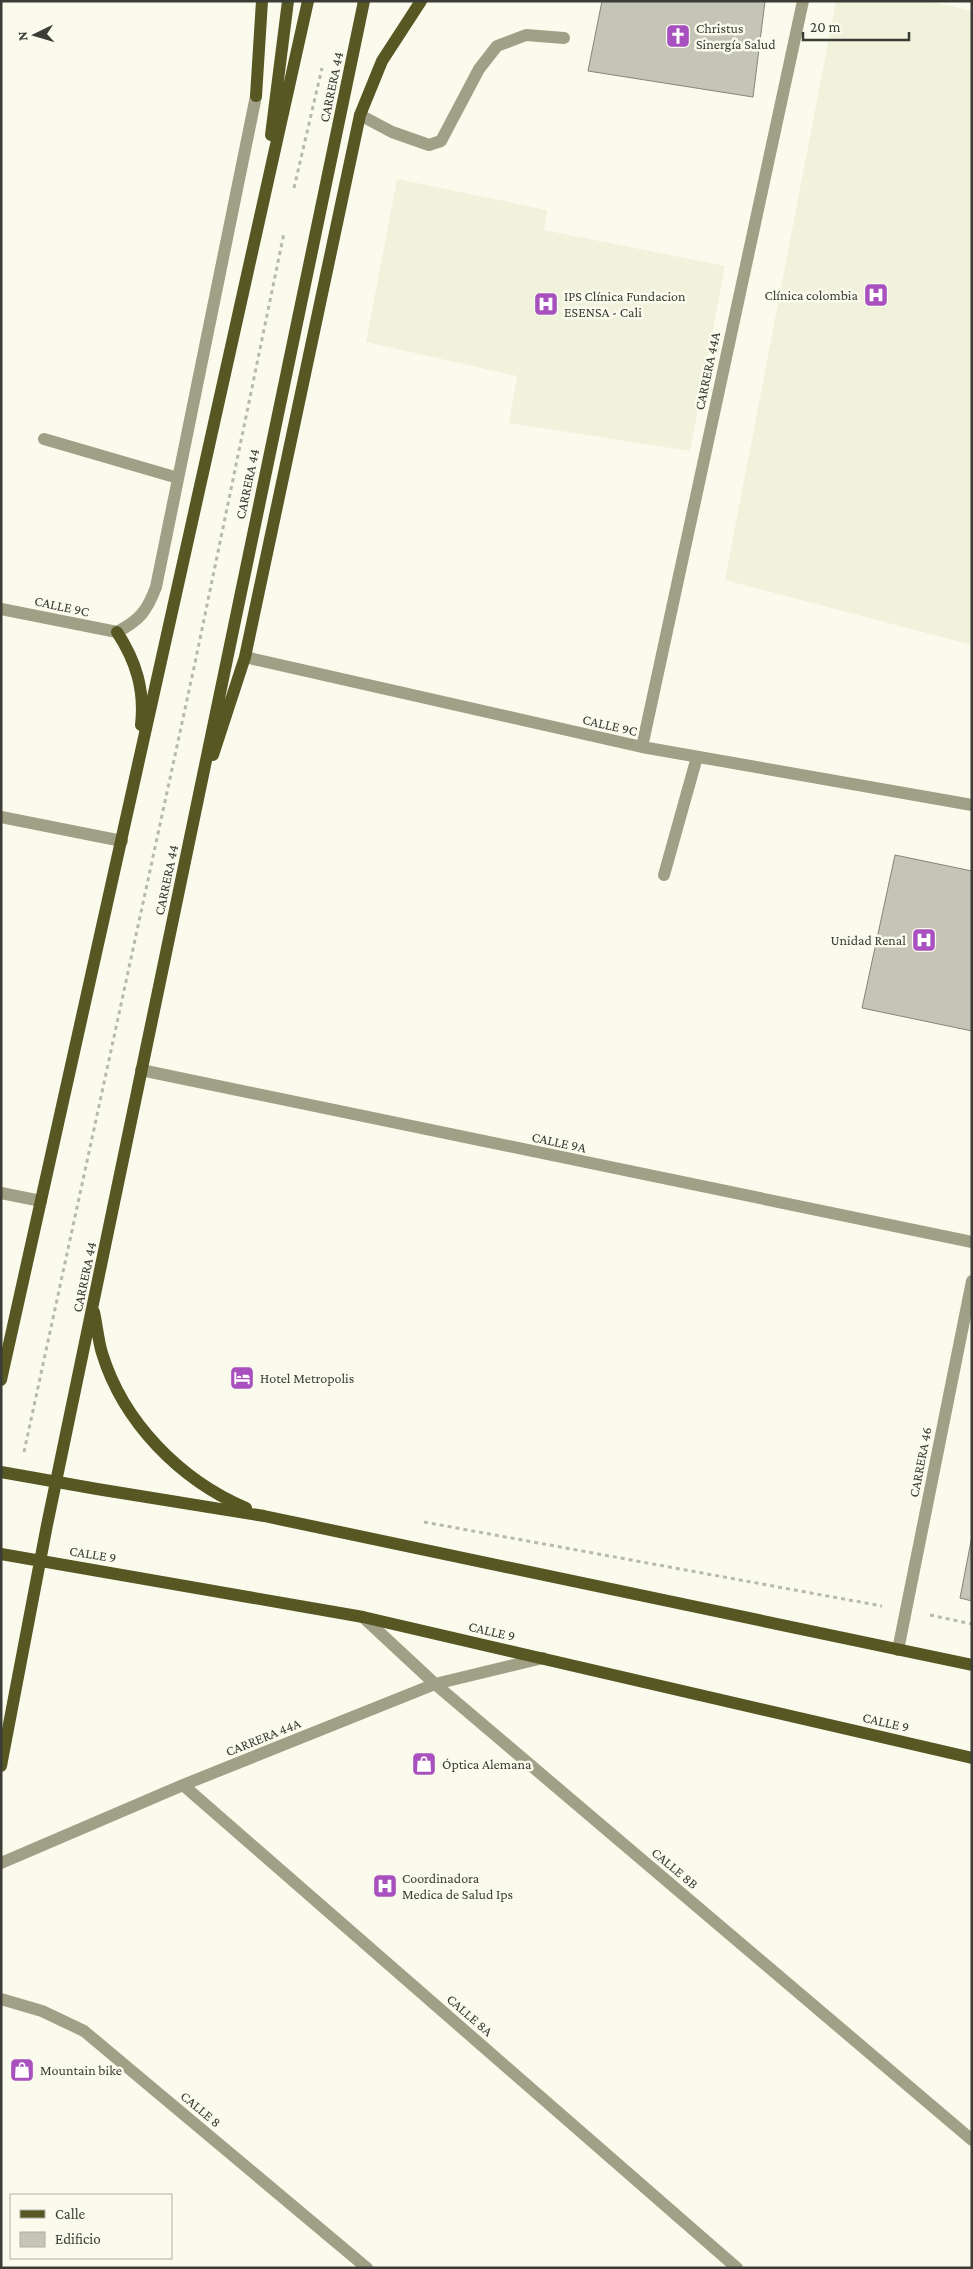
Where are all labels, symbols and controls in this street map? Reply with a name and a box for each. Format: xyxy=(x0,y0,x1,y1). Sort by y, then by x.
north arrow xyxy=(10,10,60,60)
scale bar xyxy=(803,10,909,42)
text: 20 m xyxy=(810,19,841,35)
place label: Christus Sinergía Salud xyxy=(696,20,776,52)
church icon: Christus Sinergía Salud xyxy=(665,23,691,49)
text: N xyxy=(14,30,30,42)
street label: CARRERA 44 xyxy=(316,50,346,124)
hospital icon: Clínica colombia xyxy=(863,282,889,308)
place label: Clínica colombia xyxy=(764,287,859,303)
place label: IPS Clínica Fundacion ESENSA - Cali xyxy=(564,288,686,320)
hospital icon: IPS Clínica Fundacion ESENSA - Cali xyxy=(533,291,559,317)
street label: CARRERA 44A xyxy=(691,330,723,411)
street label: CARRERA 44 xyxy=(232,447,262,521)
street label: CALLE 9C xyxy=(33,592,91,620)
street label: CALLE 9C xyxy=(581,711,639,739)
street label: CARRERA 44 xyxy=(151,843,181,917)
hospital icon: Unidad Renal xyxy=(911,927,937,953)
place label: Unidad Renal xyxy=(830,932,906,948)
street label: CALLE 9A xyxy=(530,1128,588,1156)
street label: CARRERA 44 xyxy=(69,1240,99,1314)
hotel icon: Hotel Metropolis xyxy=(229,1365,255,1391)
place label: Hotel Metropolis xyxy=(260,1370,354,1386)
street label: CARRERA 46 xyxy=(905,1425,935,1499)
street label: CALLE 9 xyxy=(68,1542,118,1566)
street label: CALLE 9 xyxy=(467,1618,517,1644)
street label: CALLE 9 xyxy=(861,1709,911,1735)
street label: CARRERA 44A xyxy=(223,1715,303,1759)
shop icon: Óptica Alemana xyxy=(411,1751,437,1777)
place label: Óptica Alemana xyxy=(442,1756,532,1772)
street label: CALLE 8B xyxy=(649,1844,702,1892)
place label: Coordinadora Medica de Salud Ips xyxy=(402,1870,513,1902)
hospital icon: Coordinadora Medica de Salud Ips xyxy=(372,1873,398,1899)
street label: CALLE 8A xyxy=(444,1991,496,2039)
shop icon: Mountain bike xyxy=(9,2057,35,2083)
place label: Mountain bike xyxy=(40,2062,122,2078)
street label: CALLE 8 xyxy=(178,2088,224,2130)
legend xyxy=(10,2194,172,2259)
text: Calle xyxy=(55,2206,86,2222)
text: Edificio xyxy=(55,2231,101,2247)

